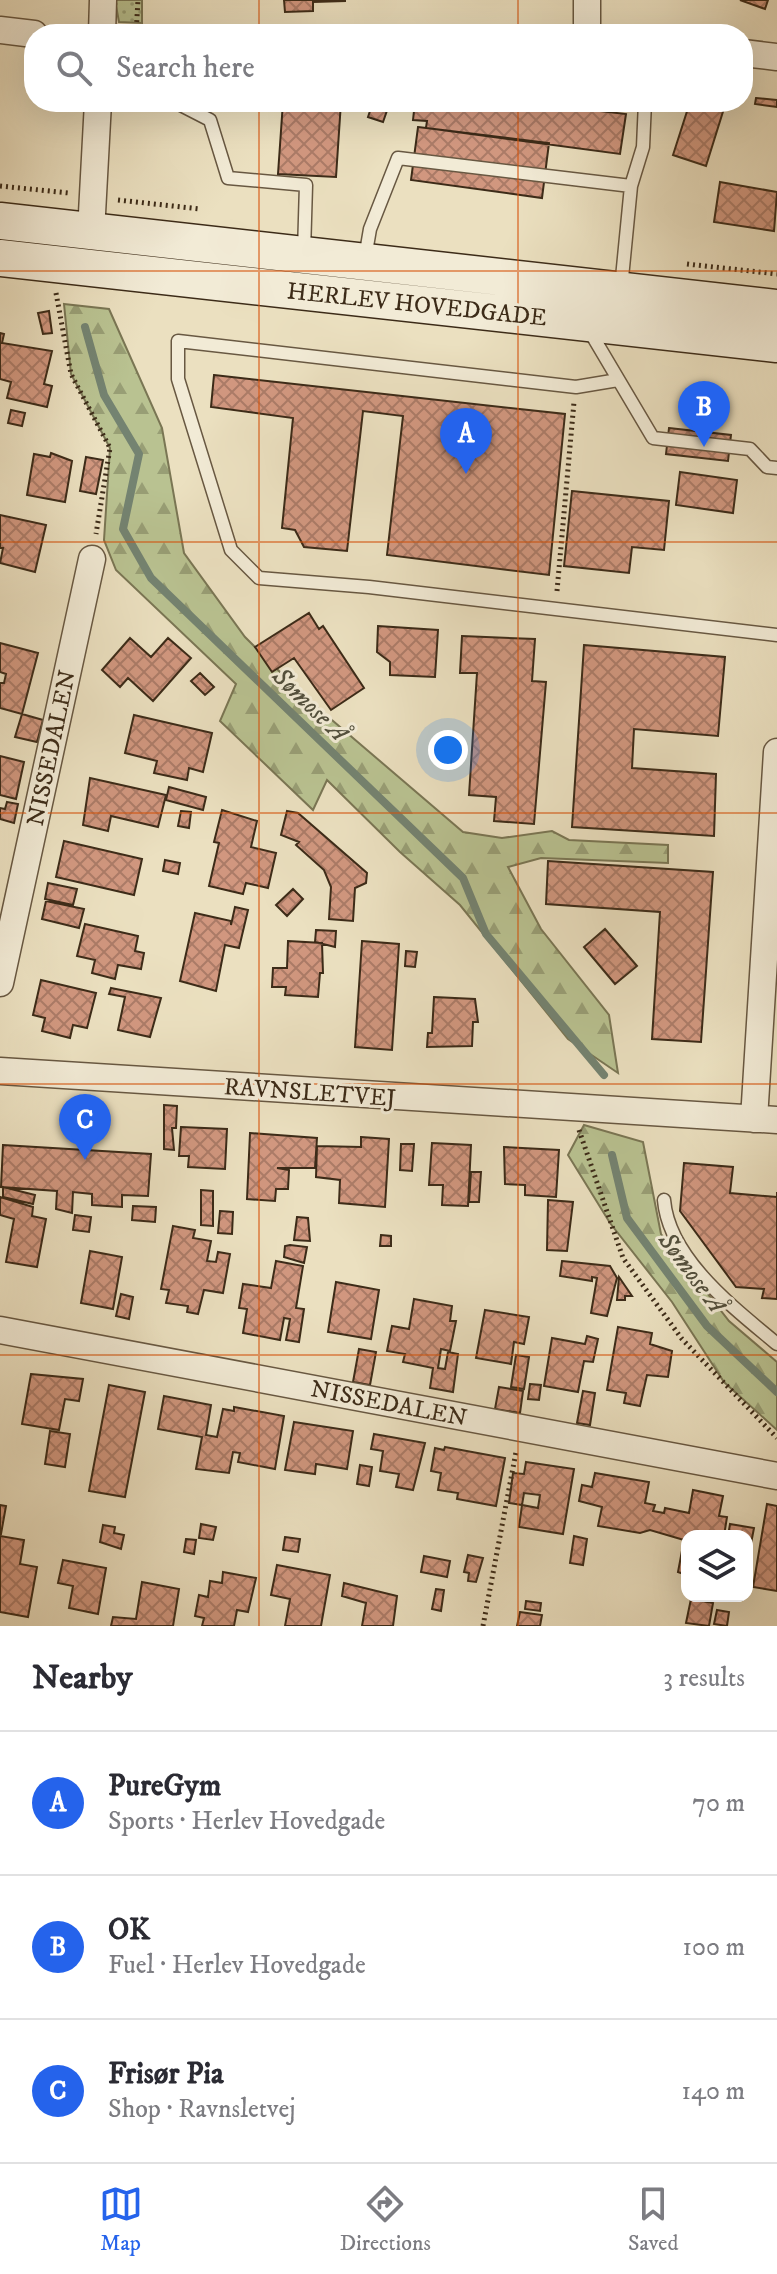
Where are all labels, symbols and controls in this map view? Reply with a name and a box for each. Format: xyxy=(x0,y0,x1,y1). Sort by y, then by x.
search box xyxy=(24,24,753,112)
icon: search xyxy=(52,46,96,90)
text: Search here xyxy=(116,50,255,87)
street label: HERLEV HOVEDGADE xyxy=(286,276,548,334)
pin: B xyxy=(678,381,730,447)
pin: A xyxy=(440,408,492,474)
water label: Sømose Å xyxy=(264,660,357,751)
street label: NISSEDALEN xyxy=(21,668,83,829)
your location xyxy=(428,730,468,770)
street label: RAVNSLETVEJ xyxy=(223,1072,397,1114)
pin: C xyxy=(59,1094,111,1160)
water label: Sømose Å xyxy=(650,1225,735,1322)
street label: NISSEDALEN xyxy=(308,1374,470,1434)
map controls xyxy=(681,1530,753,1602)
button: layers xyxy=(681,1530,753,1602)
text: Nearby xyxy=(32,1657,133,1699)
text: 3 results xyxy=(663,1662,745,1695)
text: PureGym xyxy=(108,1768,221,1805)
text: A xyxy=(50,1787,66,1820)
text: 70 m xyxy=(692,1787,745,1820)
text: Sports · Herlev Hovedgade xyxy=(108,1805,385,1838)
text: OK xyxy=(108,1912,150,1949)
text: B xyxy=(50,1931,66,1964)
text: 100 m xyxy=(682,1931,745,1964)
text: Fuel · Herlev Hovedgade xyxy=(108,1949,366,1982)
text: Frisør Pia xyxy=(108,2056,224,2093)
text: C xyxy=(49,2075,67,2108)
text: 140 m xyxy=(681,2075,745,2108)
text: Shop · Ravnsletvej xyxy=(108,2093,295,2126)
tab: Map xyxy=(99,2182,143,2257)
tab: Directions xyxy=(340,2182,431,2257)
tab: Saved xyxy=(628,2182,678,2257)

